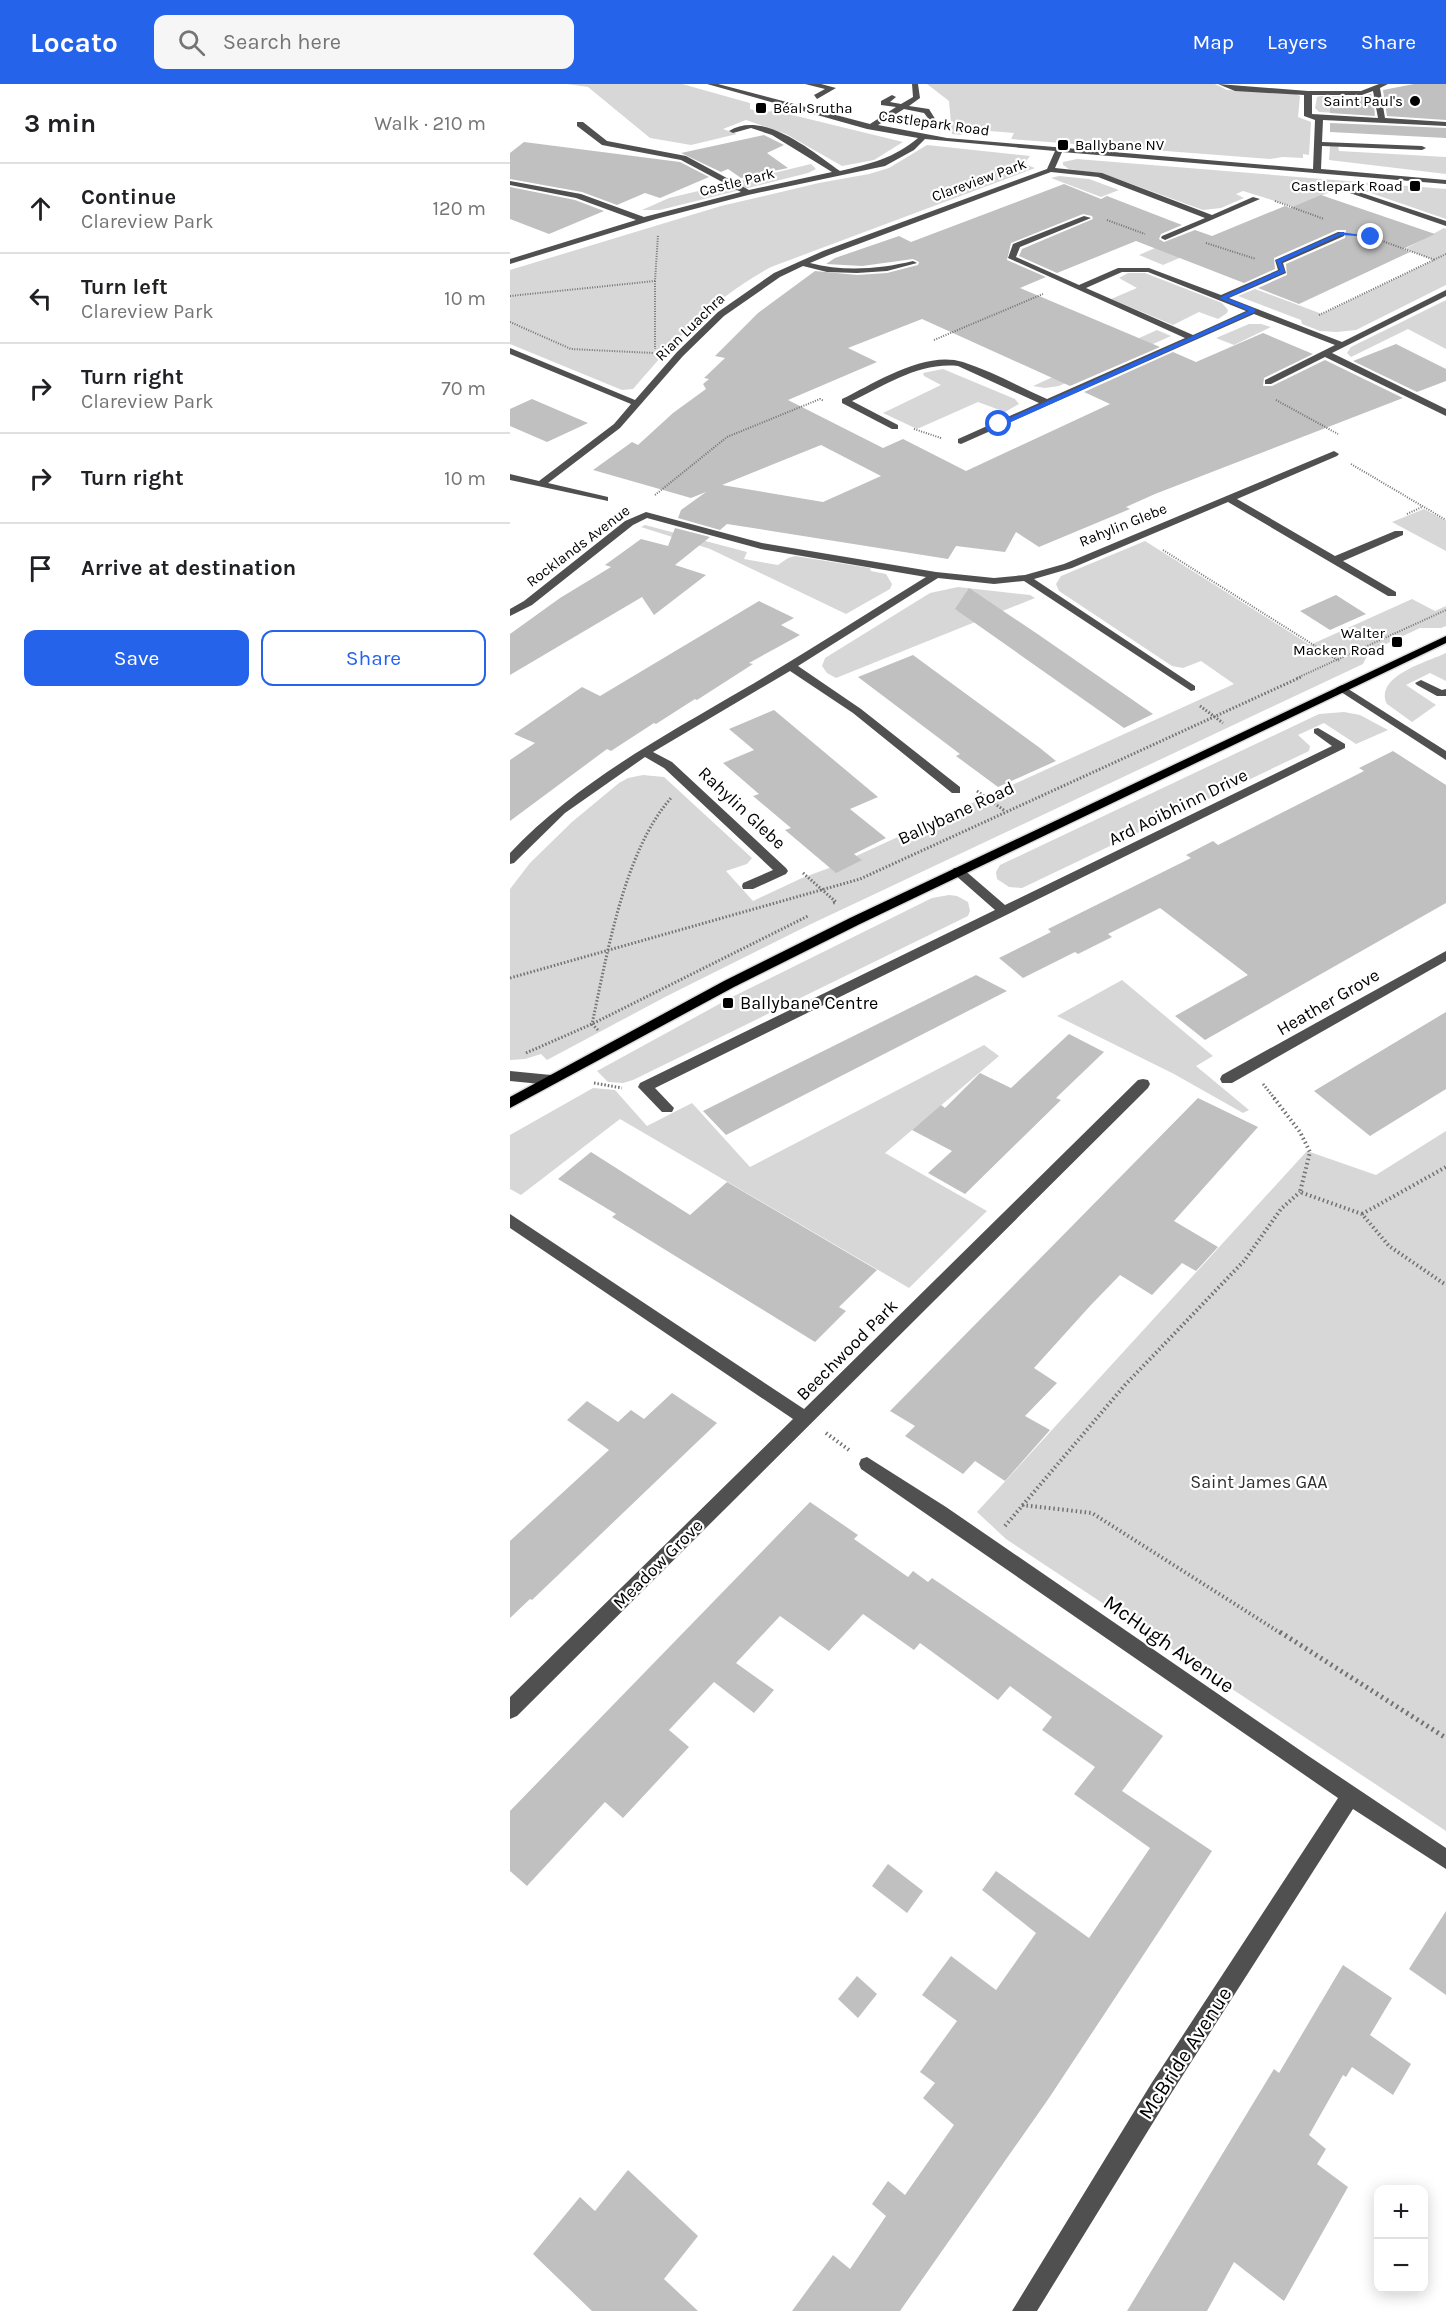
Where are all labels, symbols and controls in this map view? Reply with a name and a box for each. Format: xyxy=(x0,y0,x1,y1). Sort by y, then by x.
search box xyxy=(154,15,574,69)
text: Locato xyxy=(30,26,118,59)
icon: search xyxy=(175,26,208,59)
text: Search here xyxy=(223,29,341,55)
text: Map xyxy=(1192,30,1234,54)
text: Layers xyxy=(1267,30,1328,54)
text: Share xyxy=(1361,30,1416,54)
place label: Saint Paul's xyxy=(1323,92,1403,110)
marker: Saint Paul's xyxy=(1408,94,1422,108)
place label: Béal Srutha xyxy=(773,99,853,117)
marker: Béal Srutha xyxy=(754,101,768,115)
street label: Castlepark Road xyxy=(877,106,991,140)
text: 3 min xyxy=(24,108,96,139)
text: Walk · 210 m xyxy=(374,112,486,135)
place label: Ballybane NV xyxy=(1075,136,1165,154)
marker: Ballybane NV xyxy=(1056,138,1070,152)
street label: Clareview Park xyxy=(929,155,1029,205)
street label: Castle Park xyxy=(698,164,776,200)
place label: Castlepark Road xyxy=(1291,177,1403,195)
marker: Castlepark Road xyxy=(1408,179,1422,193)
text: Continue xyxy=(81,184,176,210)
icon: ahead xyxy=(24,192,57,225)
text: 120 m xyxy=(432,197,486,220)
text: Clareview Park xyxy=(81,210,213,233)
route end xyxy=(1357,223,1383,249)
text: Turn left xyxy=(81,274,168,300)
icon: left xyxy=(24,282,57,315)
text: 10 m xyxy=(444,287,486,310)
street label: Rian Luachra xyxy=(652,289,728,365)
text: Clareview Park xyxy=(81,300,213,323)
text: Turn right xyxy=(81,364,184,390)
icon: right xyxy=(24,372,57,405)
text: 70 m xyxy=(441,377,486,400)
text: Clareview Park xyxy=(81,390,213,413)
route start xyxy=(985,410,1011,436)
icon: right xyxy=(24,462,57,495)
text: Turn right xyxy=(81,465,184,491)
text: 10 m xyxy=(444,467,486,490)
street label: Rahylin Glebe xyxy=(1077,499,1169,551)
street label: Rocklands Avenue xyxy=(523,501,633,591)
icon: arrive xyxy=(24,552,57,585)
text: Arrive at destination xyxy=(81,555,296,581)
place label: Walter Macken Road xyxy=(1293,624,1386,659)
button: Save xyxy=(24,630,249,686)
button: Share xyxy=(261,630,486,686)
marker: Walter Macken Road xyxy=(1390,635,1404,649)
street label: Rahylin Glebe xyxy=(694,762,790,854)
street label: Ard Aoibhinn Drive xyxy=(1105,764,1251,850)
street label: Ballybane Road xyxy=(894,776,1018,850)
street label: Heather Grove xyxy=(1273,964,1383,1040)
place label: Ballybane Centre xyxy=(740,992,878,1014)
marker: Ballybane Centre xyxy=(721,996,735,1010)
street label: Beechwood Park xyxy=(792,1295,902,1405)
park label: Saint James GAA xyxy=(1190,1471,1328,1493)
street label: Meadow Grove xyxy=(608,1514,708,1614)
street label: McHugh Avenue xyxy=(1099,1590,1239,1698)
street label: McBride Avenue xyxy=(1133,1982,1237,2124)
map controls xyxy=(1374,2185,1428,2293)
button: + xyxy=(1374,2185,1428,2239)
button: − xyxy=(1374,2239,1428,2293)

